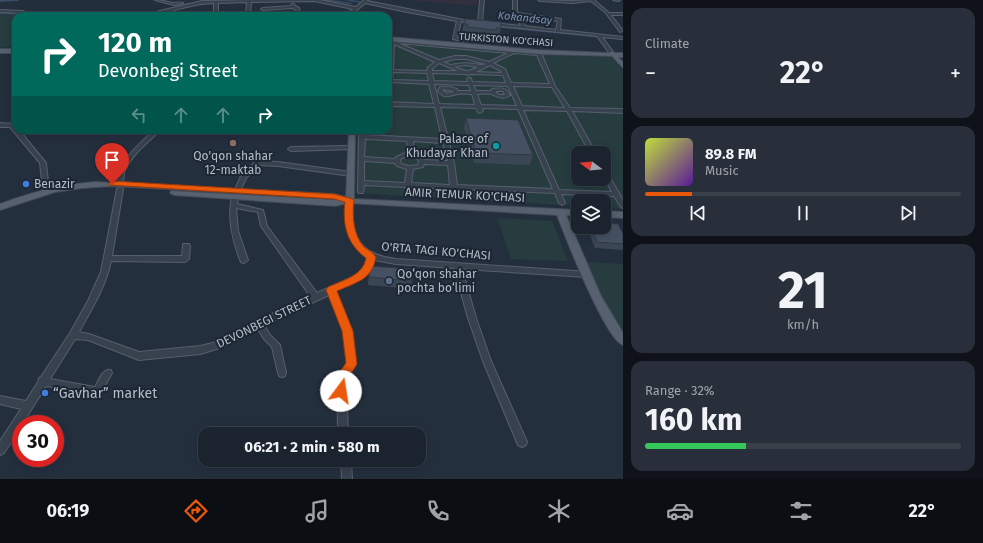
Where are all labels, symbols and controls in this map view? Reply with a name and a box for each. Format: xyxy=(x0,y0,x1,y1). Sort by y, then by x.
water label: Kokandsay xyxy=(497,9,553,27)
text: 120 m xyxy=(98,26,172,59)
icon: right xyxy=(32,28,84,80)
street label: TURKISTON KO'CHASI xyxy=(458,31,554,49)
text: Climate xyxy=(645,36,689,51)
text: 22° xyxy=(780,55,826,91)
text: Devonbegi Street xyxy=(98,60,238,82)
text: − xyxy=(645,60,656,87)
text: + xyxy=(950,60,961,87)
icon: left xyxy=(128,104,150,126)
icon: ahead xyxy=(170,104,192,126)
icon: ahead xyxy=(212,104,234,126)
icon: right xyxy=(254,104,276,126)
place label: Palace of Khudayar Khan xyxy=(406,132,489,160)
marker: Qo'qon shahar 12-maktab xyxy=(228,138,238,148)
marker: Palace of Khudayar Khan xyxy=(491,141,501,151)
pin xyxy=(95,143,129,184)
text: 89.8 FM xyxy=(705,145,756,163)
north arrow xyxy=(571,146,611,186)
map controls xyxy=(571,146,611,234)
icon: arrive xyxy=(101,149,123,171)
place label: Qo'qon shahar 12-maktab xyxy=(193,149,273,177)
text: Music xyxy=(705,163,739,178)
place label: Benazir xyxy=(34,177,75,191)
marker: Benazir xyxy=(21,179,31,189)
street label: AMIR TEMUR KO'CHASI xyxy=(405,185,525,205)
button: layers xyxy=(571,194,611,234)
icon: previous xyxy=(687,202,709,224)
icon: pause xyxy=(792,202,814,224)
icon: next xyxy=(897,202,919,224)
street label: O'RTA TAGI KO'CHASI xyxy=(381,239,491,263)
text: 21 xyxy=(778,259,828,322)
place label: Qo‘qon shahar pochta bo‘limi xyxy=(397,267,477,295)
marker: Qo‘qon shahar pochta bo‘limi xyxy=(384,276,394,286)
street label: DEVONBEGI STREET xyxy=(214,293,314,351)
text: km/h xyxy=(787,317,819,332)
position arrow xyxy=(320,370,362,412)
text: Range · 32% xyxy=(645,383,715,398)
place label: “Gavhar” market xyxy=(53,385,158,402)
marker: “Gavhar” market xyxy=(40,388,50,398)
text: 160 km xyxy=(645,402,742,438)
speed limit sign: 30 xyxy=(12,415,64,467)
text: 06:21 · 2 min · 580 m xyxy=(244,438,380,456)
icon: directions xyxy=(182,497,210,525)
icon: music xyxy=(303,497,331,525)
icon: phone xyxy=(424,497,452,525)
icon: climate xyxy=(545,497,573,525)
icon: car xyxy=(666,497,694,525)
icon: filters xyxy=(787,497,815,525)
text: 06:19 xyxy=(47,500,89,522)
text: 22° xyxy=(908,500,936,522)

